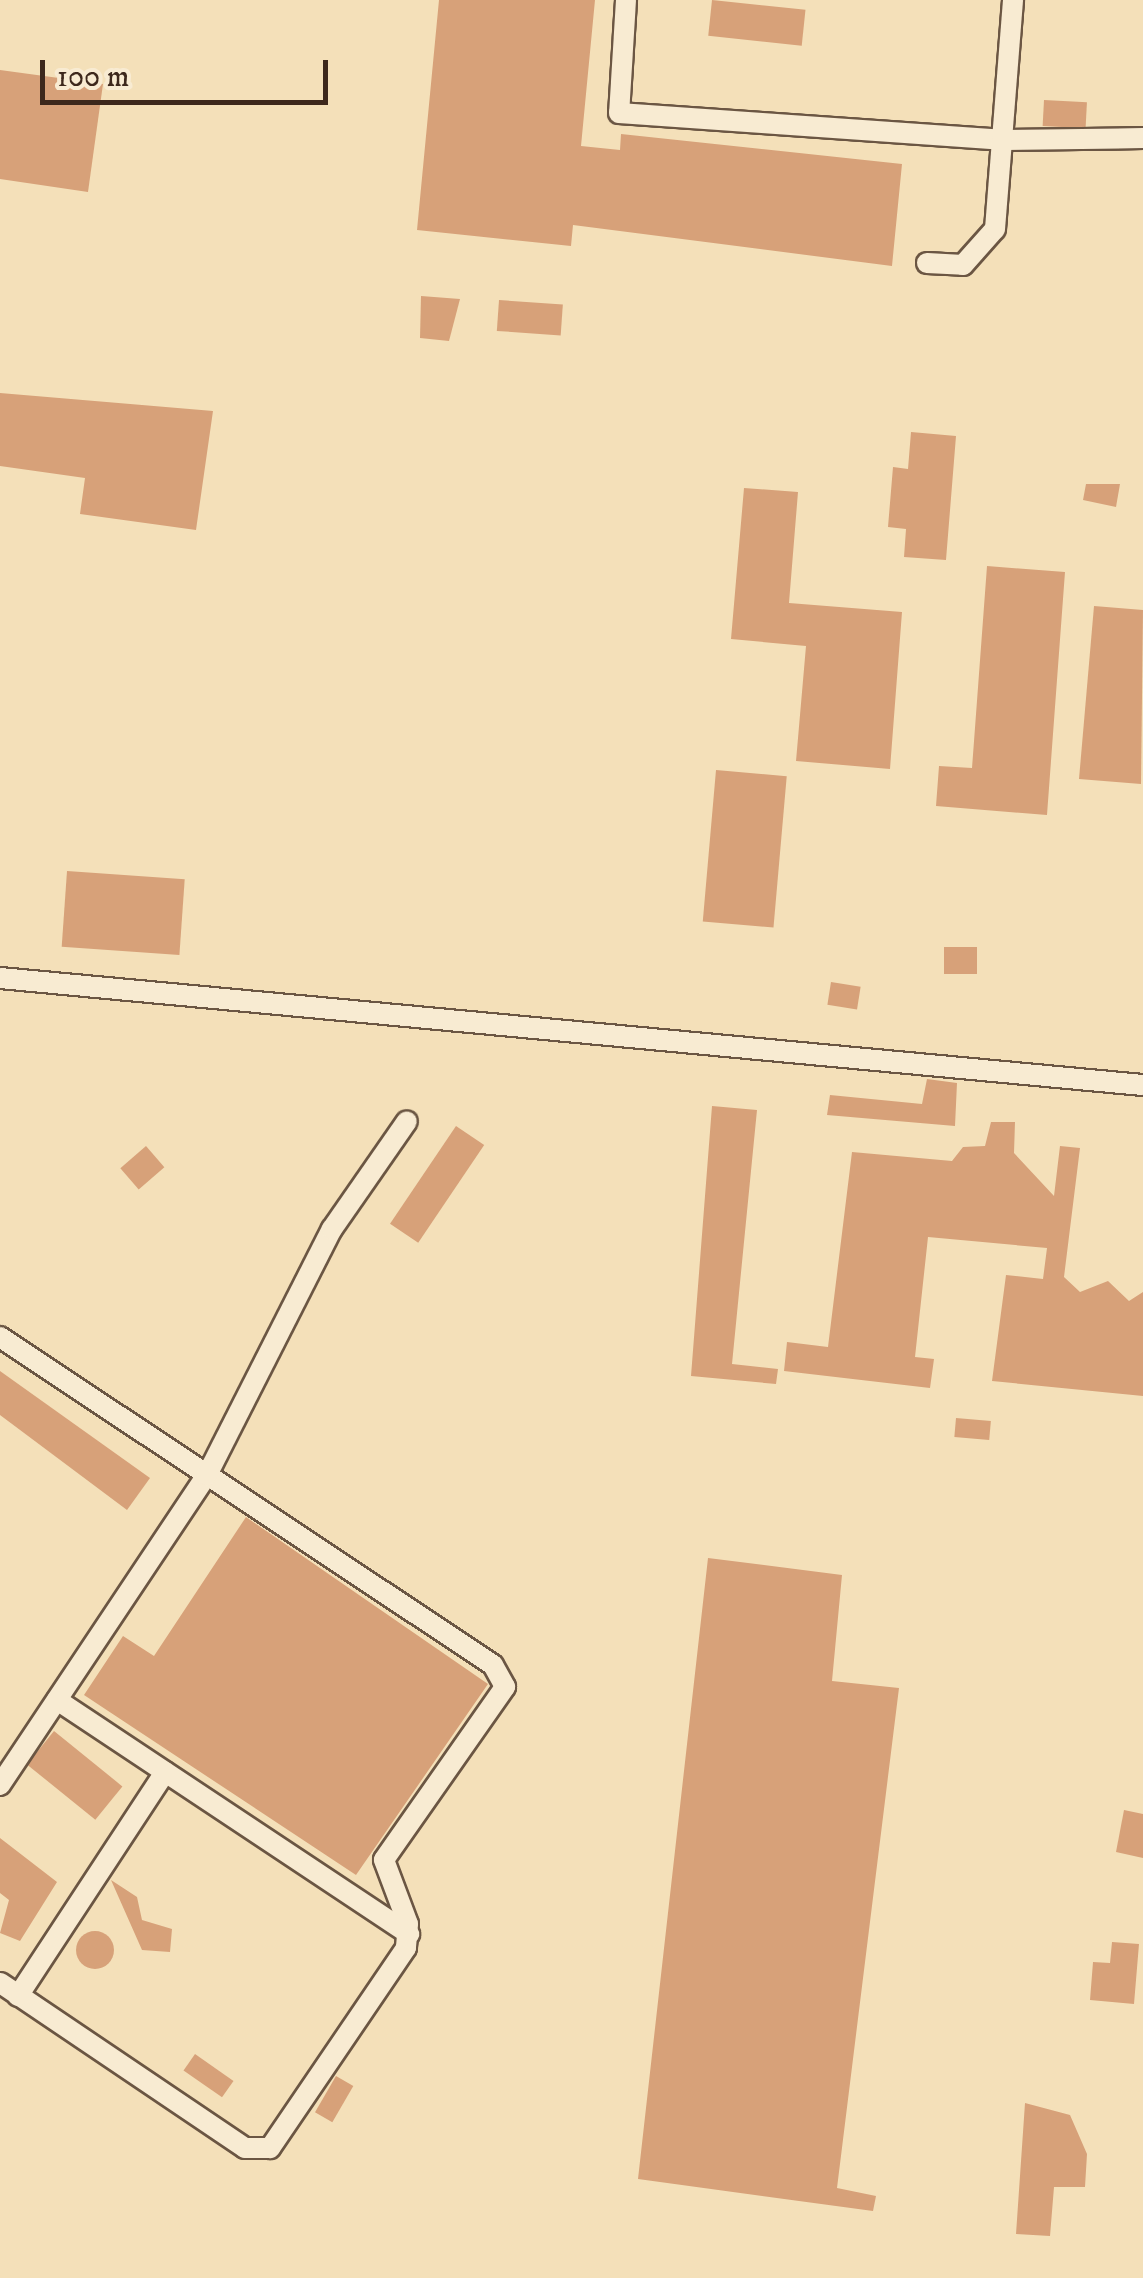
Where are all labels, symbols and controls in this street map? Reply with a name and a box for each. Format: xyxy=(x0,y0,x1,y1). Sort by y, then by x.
scale bar xyxy=(45,40,332,102)
text: 100 m xyxy=(57,59,129,96)

